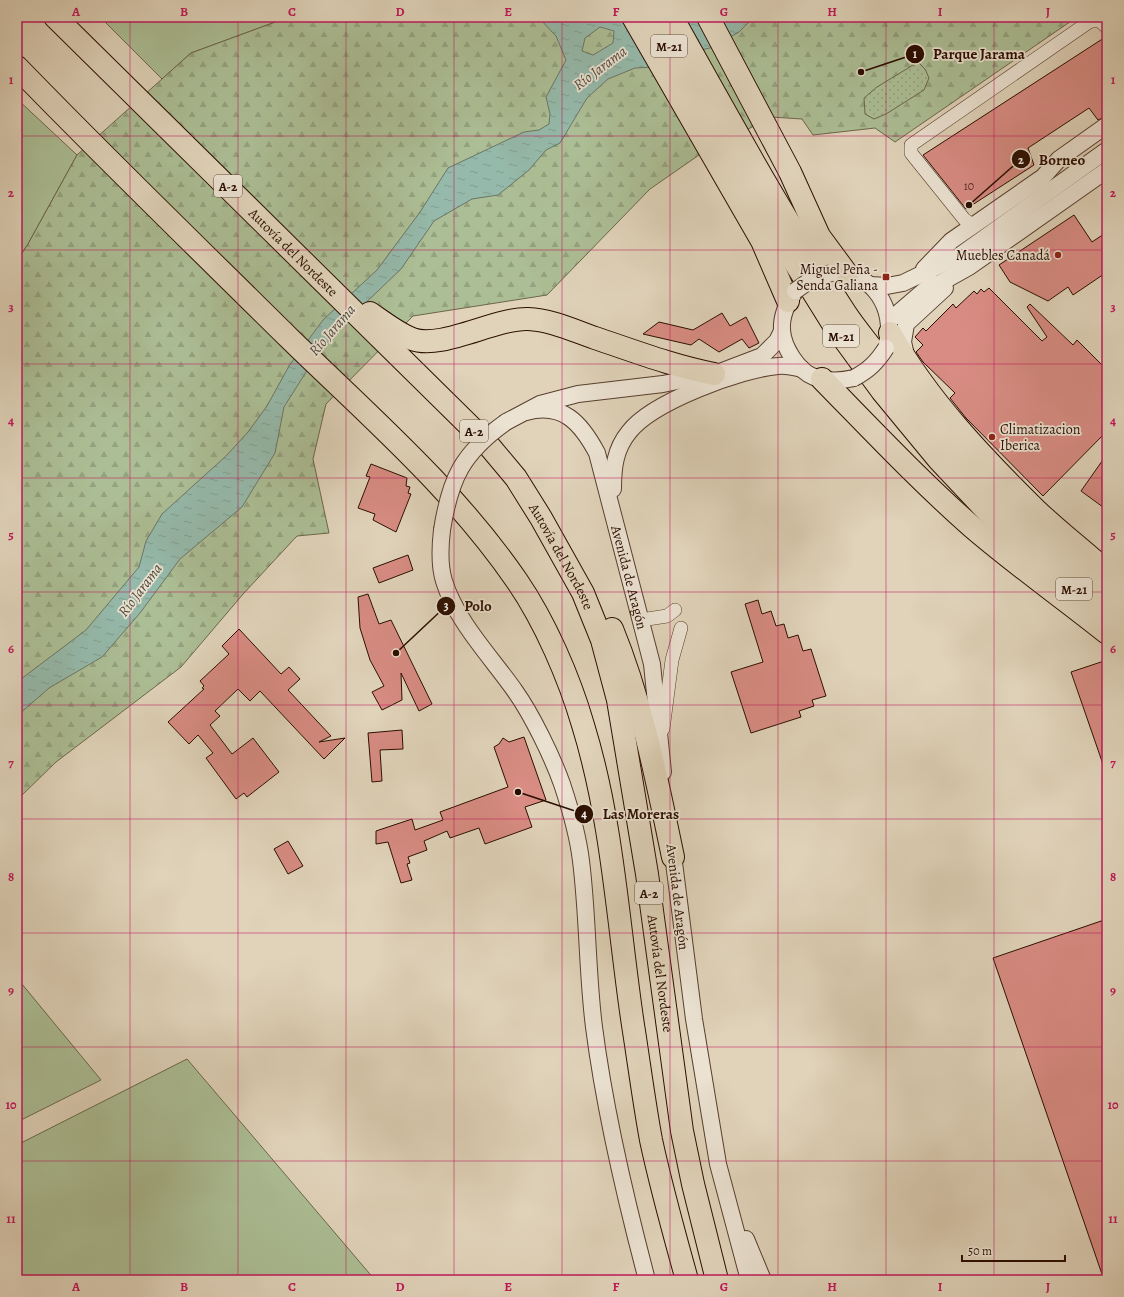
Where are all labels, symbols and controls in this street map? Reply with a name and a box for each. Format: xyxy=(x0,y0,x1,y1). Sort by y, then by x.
text: A xyxy=(71,3,81,20)
text: B xyxy=(180,3,188,20)
text: C xyxy=(288,3,296,20)
text: D xyxy=(395,3,405,20)
text: E xyxy=(504,3,512,20)
text: F xyxy=(613,3,620,20)
text: G xyxy=(720,3,728,20)
text: H xyxy=(827,3,837,20)
text: I xyxy=(938,3,943,20)
text: J xyxy=(1046,3,1050,20)
road number: M-21 xyxy=(651,35,687,57)
callout: Parque Jarama xyxy=(905,40,1033,67)
water label: Río Jarama xyxy=(569,41,631,95)
text: Parque Jarama xyxy=(933,44,1026,64)
text: 1 xyxy=(913,46,918,62)
text: 1 xyxy=(9,71,14,88)
text: 1 xyxy=(1111,71,1116,88)
callout: Borneo xyxy=(1011,146,1093,173)
text: Borneo xyxy=(1039,150,1085,170)
text: 2 xyxy=(1018,152,1024,168)
road number: A-2 xyxy=(214,175,242,197)
house number: 10 xyxy=(964,178,974,194)
text: 2 xyxy=(8,184,15,201)
text: 2 xyxy=(1110,184,1117,201)
street label: Autovía del Nordeste xyxy=(244,203,342,301)
place label: Muebles Canadá xyxy=(956,246,1050,265)
marker: Muebles Canadá xyxy=(1053,250,1063,260)
place label: Miguel Peña - Senda Galiana xyxy=(796,260,878,295)
marker: Miguel Peña - Senda Galiana xyxy=(881,272,891,282)
text: 3 xyxy=(8,298,14,315)
text: 3 xyxy=(1110,298,1116,315)
water label: Río Jarama xyxy=(304,300,360,360)
road number: M-21 xyxy=(823,325,859,347)
text: 4 xyxy=(8,412,14,429)
text: 4 xyxy=(1110,412,1116,429)
road number: A-2 xyxy=(460,420,488,442)
place label: Climatizacion Iberica xyxy=(1000,420,1081,455)
marker: Climatizacion Iberica xyxy=(987,432,997,442)
street label: Autovía del Nordeste xyxy=(524,499,598,613)
street label: Avenida de Aragón xyxy=(606,522,652,632)
text: 5 xyxy=(8,526,14,543)
text: 5 xyxy=(1110,526,1116,543)
water label: Río Jarama xyxy=(113,559,167,621)
road number: M-21 xyxy=(1056,578,1092,600)
callout: Polo xyxy=(436,592,499,619)
text: Polo xyxy=(464,596,492,616)
text: 3 xyxy=(443,598,449,614)
text: 6 xyxy=(8,640,14,657)
text: 6 xyxy=(1110,640,1116,657)
text: 7 xyxy=(8,754,14,771)
text: 7 xyxy=(1110,754,1116,771)
callout: Las Moreras xyxy=(574,800,687,827)
text: Las Moreras xyxy=(603,804,679,824)
text: 4 xyxy=(581,806,587,822)
street label: Avenida de Aragón xyxy=(661,842,693,951)
text: 8 xyxy=(8,868,14,885)
text: 8 xyxy=(1110,868,1116,885)
road number: A-2 xyxy=(635,882,663,904)
street label: Autovía del Nordeste xyxy=(643,913,677,1034)
text: 9 xyxy=(8,982,14,999)
text: 9 xyxy=(1110,982,1116,999)
text: 10 xyxy=(5,1096,17,1113)
text: 10 xyxy=(1107,1096,1119,1113)
text: 11 xyxy=(6,1210,16,1227)
text: 11 xyxy=(1108,1210,1118,1227)
scale bar xyxy=(962,1237,1065,1263)
text: 50 m xyxy=(968,1243,992,1259)
text: A xyxy=(71,1278,81,1295)
text: B xyxy=(180,1278,188,1295)
text: C xyxy=(288,1278,296,1295)
text: D xyxy=(395,1278,405,1295)
text: E xyxy=(504,1278,512,1295)
text: F xyxy=(613,1278,620,1295)
text: G xyxy=(720,1278,728,1295)
text: H xyxy=(827,1278,837,1295)
text: I xyxy=(938,1278,943,1295)
text: J xyxy=(1046,1278,1050,1295)

